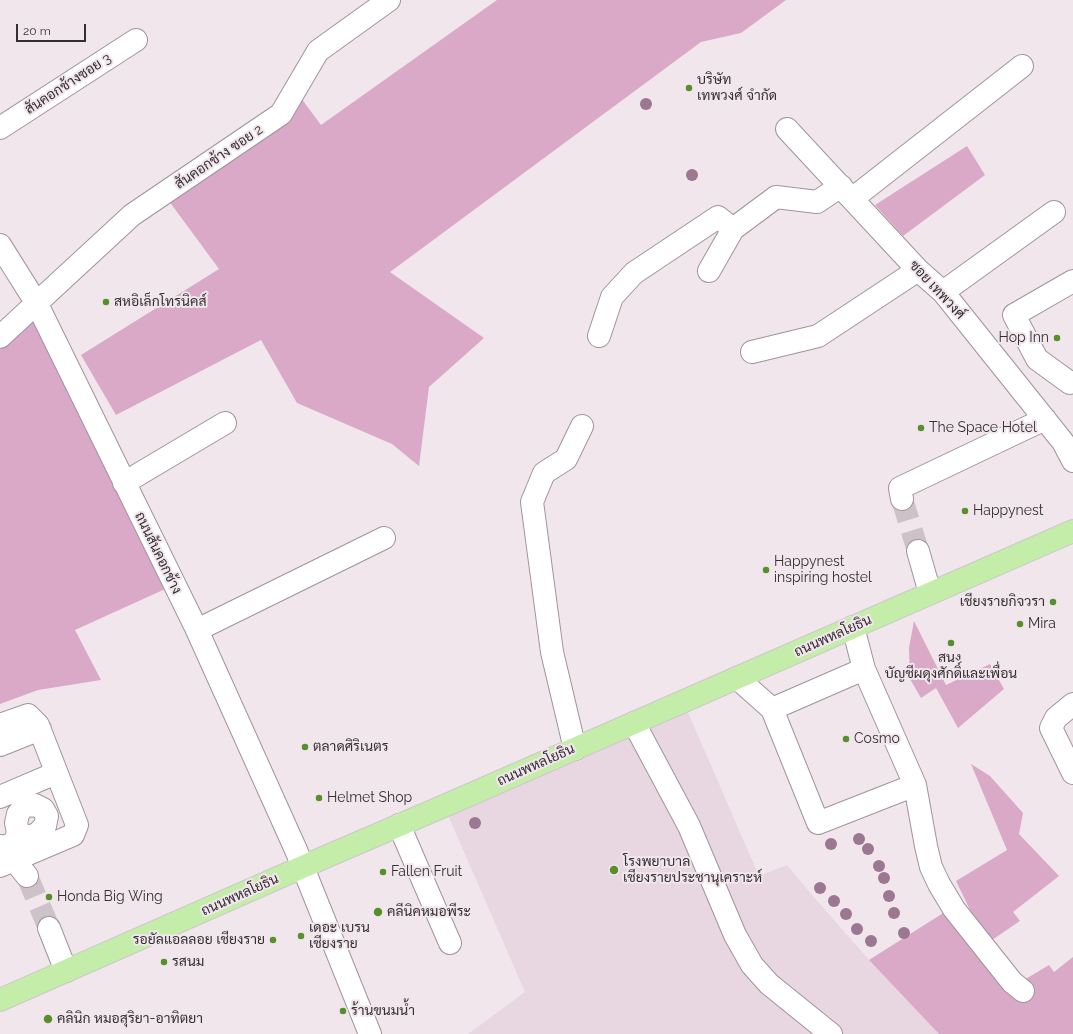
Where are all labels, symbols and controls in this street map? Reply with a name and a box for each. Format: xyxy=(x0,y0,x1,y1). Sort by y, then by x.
scale bar xyxy=(18,16,88,42)
text: 20 m xyxy=(23,24,51,38)
street label: สันคอกช้างซอย 3 xyxy=(22,50,114,118)
place label: บริษัท เทพวงศ์ จำกัด xyxy=(697,72,777,104)
marker: บริษัท เทพวงศ์ จำกัด xyxy=(684,83,694,93)
street label: สันคอกช้าง ซอย 2 xyxy=(172,121,266,193)
street label: ซอย เทพวงศ์ xyxy=(906,257,968,323)
place label: สหอิเล็กโทรนิคส์ xyxy=(114,294,207,310)
marker: สหอิเล็กโทรนิคส์ xyxy=(101,297,111,307)
place label: Hop Inn xyxy=(998,330,1049,346)
marker: Hop Inn xyxy=(1052,333,1062,343)
place label: The Space Hotel xyxy=(929,420,1037,436)
marker: The Space Hotel xyxy=(916,423,926,433)
place label: Happynest xyxy=(973,503,1043,519)
marker: Happynest xyxy=(960,506,970,516)
street label: ถนนสันคอกช้าง xyxy=(131,509,185,597)
place label: Happynest inspiring hostel xyxy=(774,554,872,586)
marker: Happynest inspiring hostel xyxy=(761,565,771,575)
place label: เชียงรายกิจวรา xyxy=(960,594,1045,610)
marker: เชียงรายกิจวรา xyxy=(1048,597,1058,607)
street label: ถนนพหลโยธิน xyxy=(792,611,874,661)
place label: Mira xyxy=(1028,616,1056,632)
marker: Mira xyxy=(1015,619,1025,629)
marker: สนง. บัญชีผดุงศักดิ์และเพื่อน xyxy=(946,638,956,648)
place label: สนง. บัญชีผดุงศักดิ์และเพื่อน xyxy=(885,650,1017,682)
place label: Cosmo xyxy=(854,731,900,747)
marker: Cosmo xyxy=(841,734,851,744)
place label: ตลาดศิริเนตร xyxy=(313,739,388,755)
street label: ถนนพหลโยธิน xyxy=(495,740,577,790)
marker: ตลาดศิริเนตร xyxy=(300,742,310,752)
place label: Helmet Shop xyxy=(327,790,412,806)
marker: Helmet Shop xyxy=(314,793,324,803)
place label: โรงพยาบาล เชียงรายประชานุเคราะห์ xyxy=(623,854,762,886)
place label: Fallen Fruit xyxy=(391,864,462,880)
marker: โรงพยาบาล เชียงรายประชานุเคราะห์ xyxy=(608,864,620,876)
marker: Fallen Fruit xyxy=(378,867,388,877)
street label: ถนนพหลโยธิน xyxy=(199,870,281,920)
place label: Honda Big Wing xyxy=(57,889,163,905)
marker: Honda Big Wing xyxy=(44,892,54,902)
place label: คลีนิคหมอพีระ xyxy=(387,904,471,920)
marker: คลีนิคหมอพีระ xyxy=(372,906,384,918)
place label: เดอะ เบรน เชียงราย xyxy=(309,920,370,952)
marker: เดอะ เบรน เชียงราย xyxy=(296,931,306,941)
place label: รอยัลแอลลอย เชียงราย xyxy=(133,932,265,948)
marker: รอยัลแอลลอย เชียงราย xyxy=(268,935,278,945)
place label: รสนม xyxy=(172,954,204,970)
marker: รสนม xyxy=(159,957,169,967)
place label: ร้านขนมน้ำ xyxy=(351,1003,415,1019)
marker: ร้านขนมน้ำ xyxy=(338,1006,348,1016)
place label: คลินิก หมอสุริยา-อาทิตยา xyxy=(57,1011,203,1027)
marker: คลินิก หมอสุริยา-อาทิตยา xyxy=(42,1013,54,1025)

